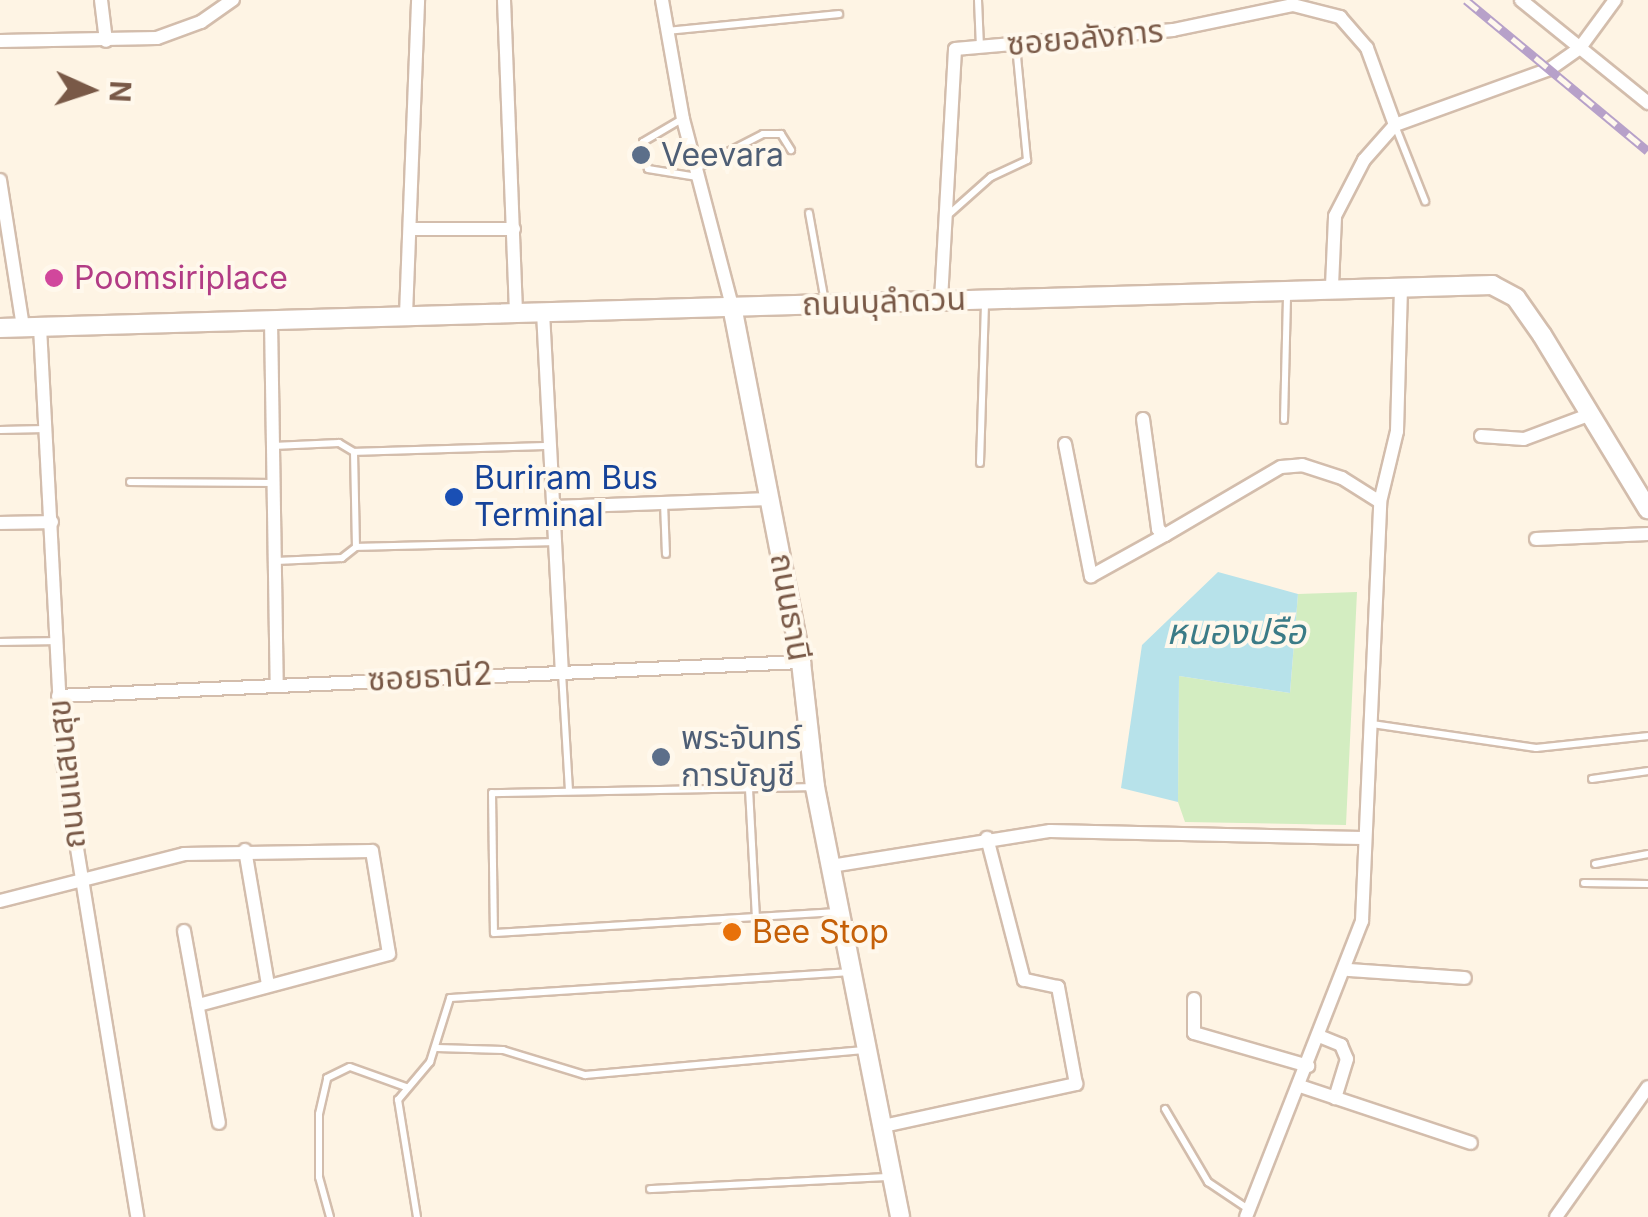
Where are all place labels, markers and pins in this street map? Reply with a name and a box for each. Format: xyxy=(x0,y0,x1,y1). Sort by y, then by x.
place label: Veevara xyxy=(661,136,784,174)
marker: Veevara xyxy=(630,144,652,166)
place label: Poomsiriplace xyxy=(74,259,288,297)
marker: Poomsiriplace xyxy=(43,267,65,289)
place label: Buriram Bus Terminal xyxy=(474,460,658,535)
marker: Buriram Bus Terminal xyxy=(443,486,465,508)
place label: พระจันทร์ การบัญชี xyxy=(681,720,801,795)
marker: พระจันทร์ การบัญชี xyxy=(650,746,672,768)
place label: Bee Stop xyxy=(752,913,889,951)
marker: Bee Stop xyxy=(721,921,743,943)

